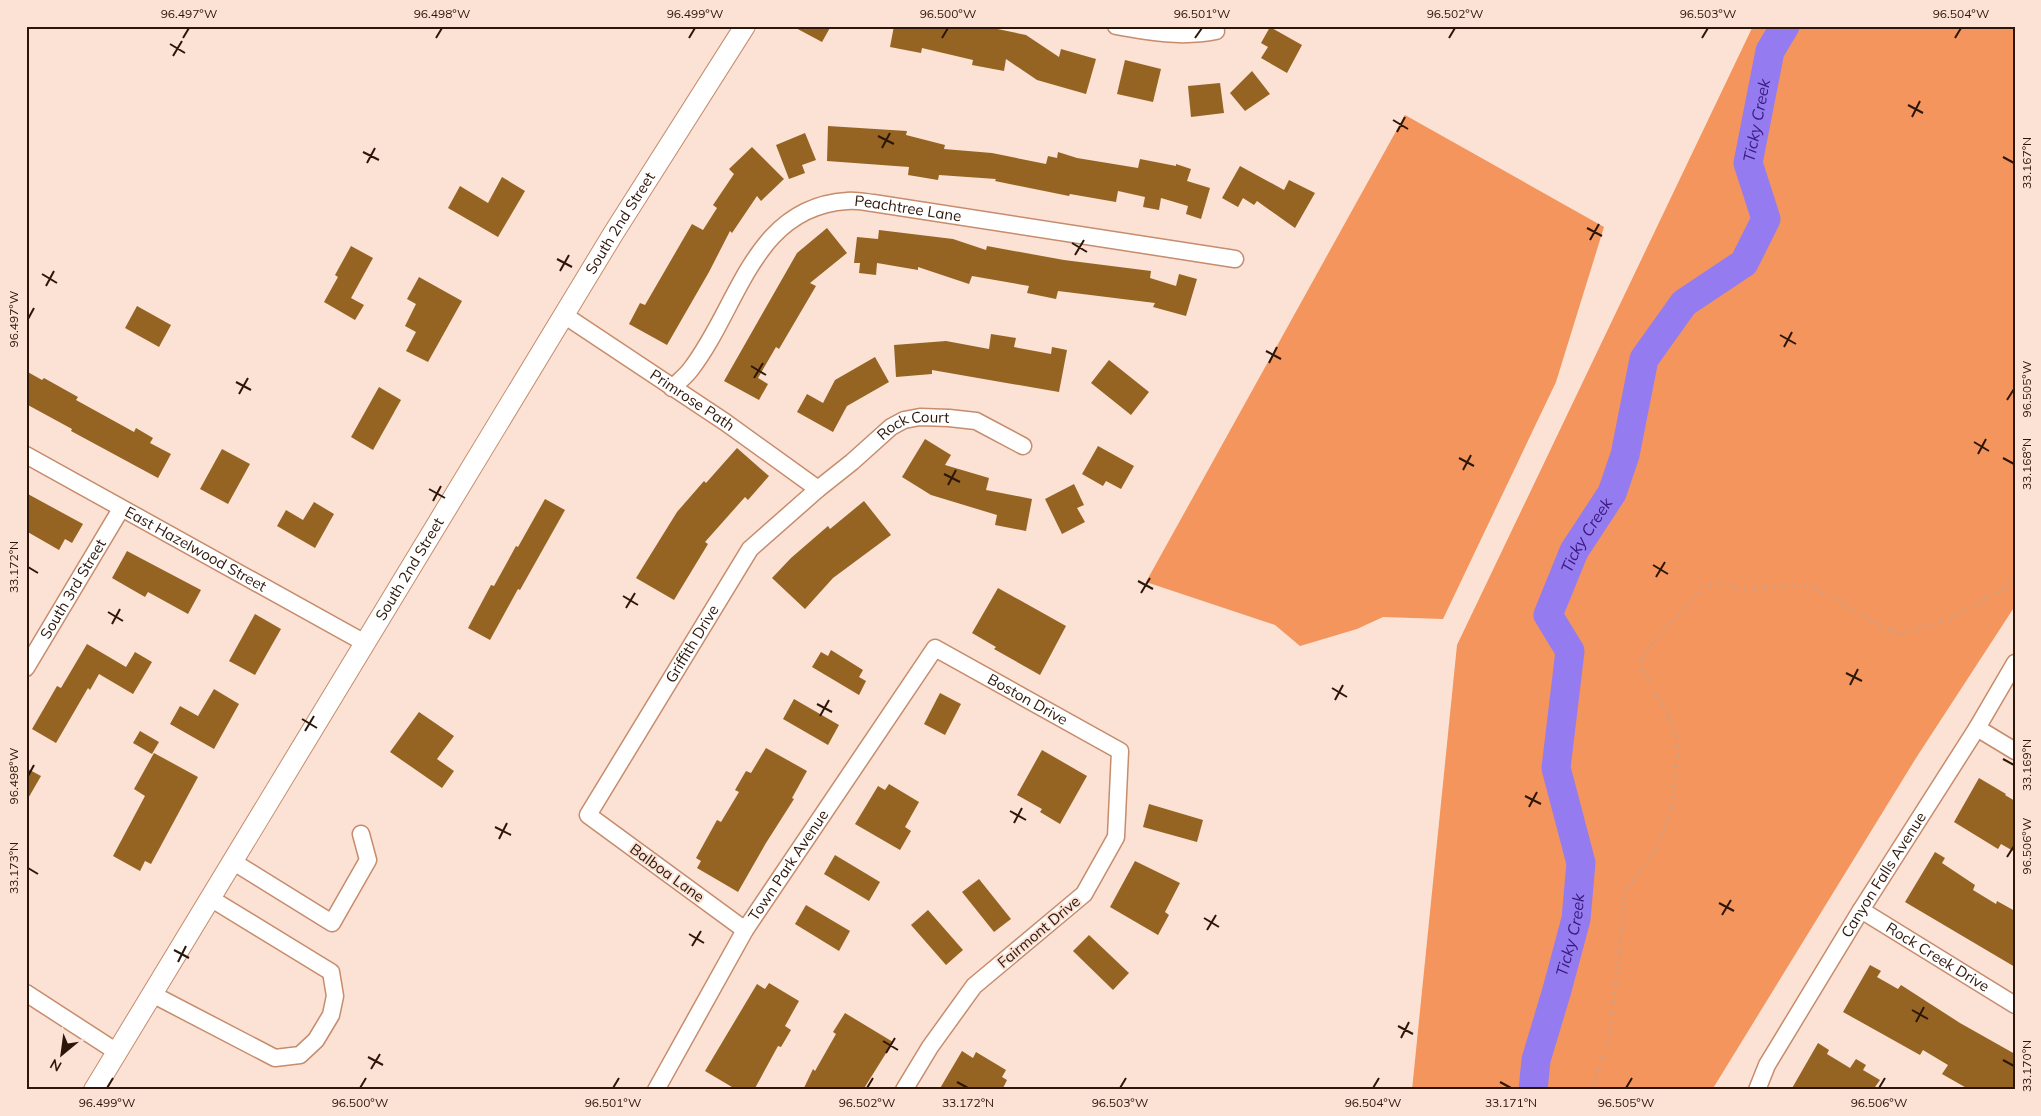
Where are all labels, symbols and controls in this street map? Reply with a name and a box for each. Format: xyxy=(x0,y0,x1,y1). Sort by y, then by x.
text: 96.497°W xyxy=(161,6,217,21)
text: 96.498°W xyxy=(414,6,470,21)
text: 96.499°W xyxy=(667,6,723,21)
text: 96.500°W xyxy=(920,6,976,21)
text: 96.501°W xyxy=(1174,6,1230,21)
text: 96.502°W xyxy=(1427,6,1483,21)
text: 96.503°W xyxy=(1680,6,1736,21)
text: 96.504°W xyxy=(1933,6,1989,21)
water label: Ticky Creek xyxy=(1738,76,1774,164)
text: 33.167°N xyxy=(2019,137,2034,189)
street label: South 2nd Street xyxy=(581,168,659,278)
street label: Peachtree Lane xyxy=(854,191,963,226)
text: 96.497°W xyxy=(6,291,21,347)
text: 96.505°W xyxy=(2019,361,2034,417)
street label: Primrose Path xyxy=(647,365,739,435)
street label: Rock Court xyxy=(873,407,950,444)
text: 33.168°N xyxy=(2019,438,2034,490)
water label: Ticky Creek xyxy=(1556,493,1617,576)
street label: East Hazelwood Street xyxy=(122,502,270,595)
street label: South 2nd Street xyxy=(371,514,448,624)
street label: South 3rd Street xyxy=(36,535,110,642)
text: 33.172°N xyxy=(6,541,21,593)
street label: Griffith Drive xyxy=(661,601,723,686)
street label: Boston Drive xyxy=(984,669,1071,729)
text: 33.169°N xyxy=(2019,739,2034,791)
text: 96.498°W xyxy=(6,748,21,804)
street label: Town Park Avenue xyxy=(744,806,832,924)
street label: Canyon Falls Avenue xyxy=(1837,808,1930,941)
text: 96.506°W xyxy=(2019,818,2034,874)
street label: Balboa Lane xyxy=(626,839,708,906)
text: 33.173°N xyxy=(6,842,21,894)
street label: Fairmont Drive xyxy=(993,892,1084,972)
water label: Ticky Creek xyxy=(1551,892,1588,979)
street label: Rock Creek Drive xyxy=(1883,918,1993,996)
north arrow xyxy=(38,1028,88,1078)
text: 33.170°N xyxy=(2019,1040,2034,1092)
text: N xyxy=(47,1055,65,1076)
text: 96.499°W xyxy=(79,1095,135,1110)
text: 96.500°W xyxy=(332,1095,388,1110)
text: 96.501°W xyxy=(585,1095,641,1110)
text: 96.502°W xyxy=(839,1095,895,1110)
text: 33.172°N xyxy=(942,1095,994,1110)
text: 96.503°W xyxy=(1092,1095,1148,1110)
text: 96.504°W xyxy=(1345,1095,1401,1110)
text: 33.171°N xyxy=(1485,1095,1537,1110)
text: 96.505°W xyxy=(1598,1095,1654,1110)
text: 96.506°W xyxy=(1851,1095,1907,1110)

